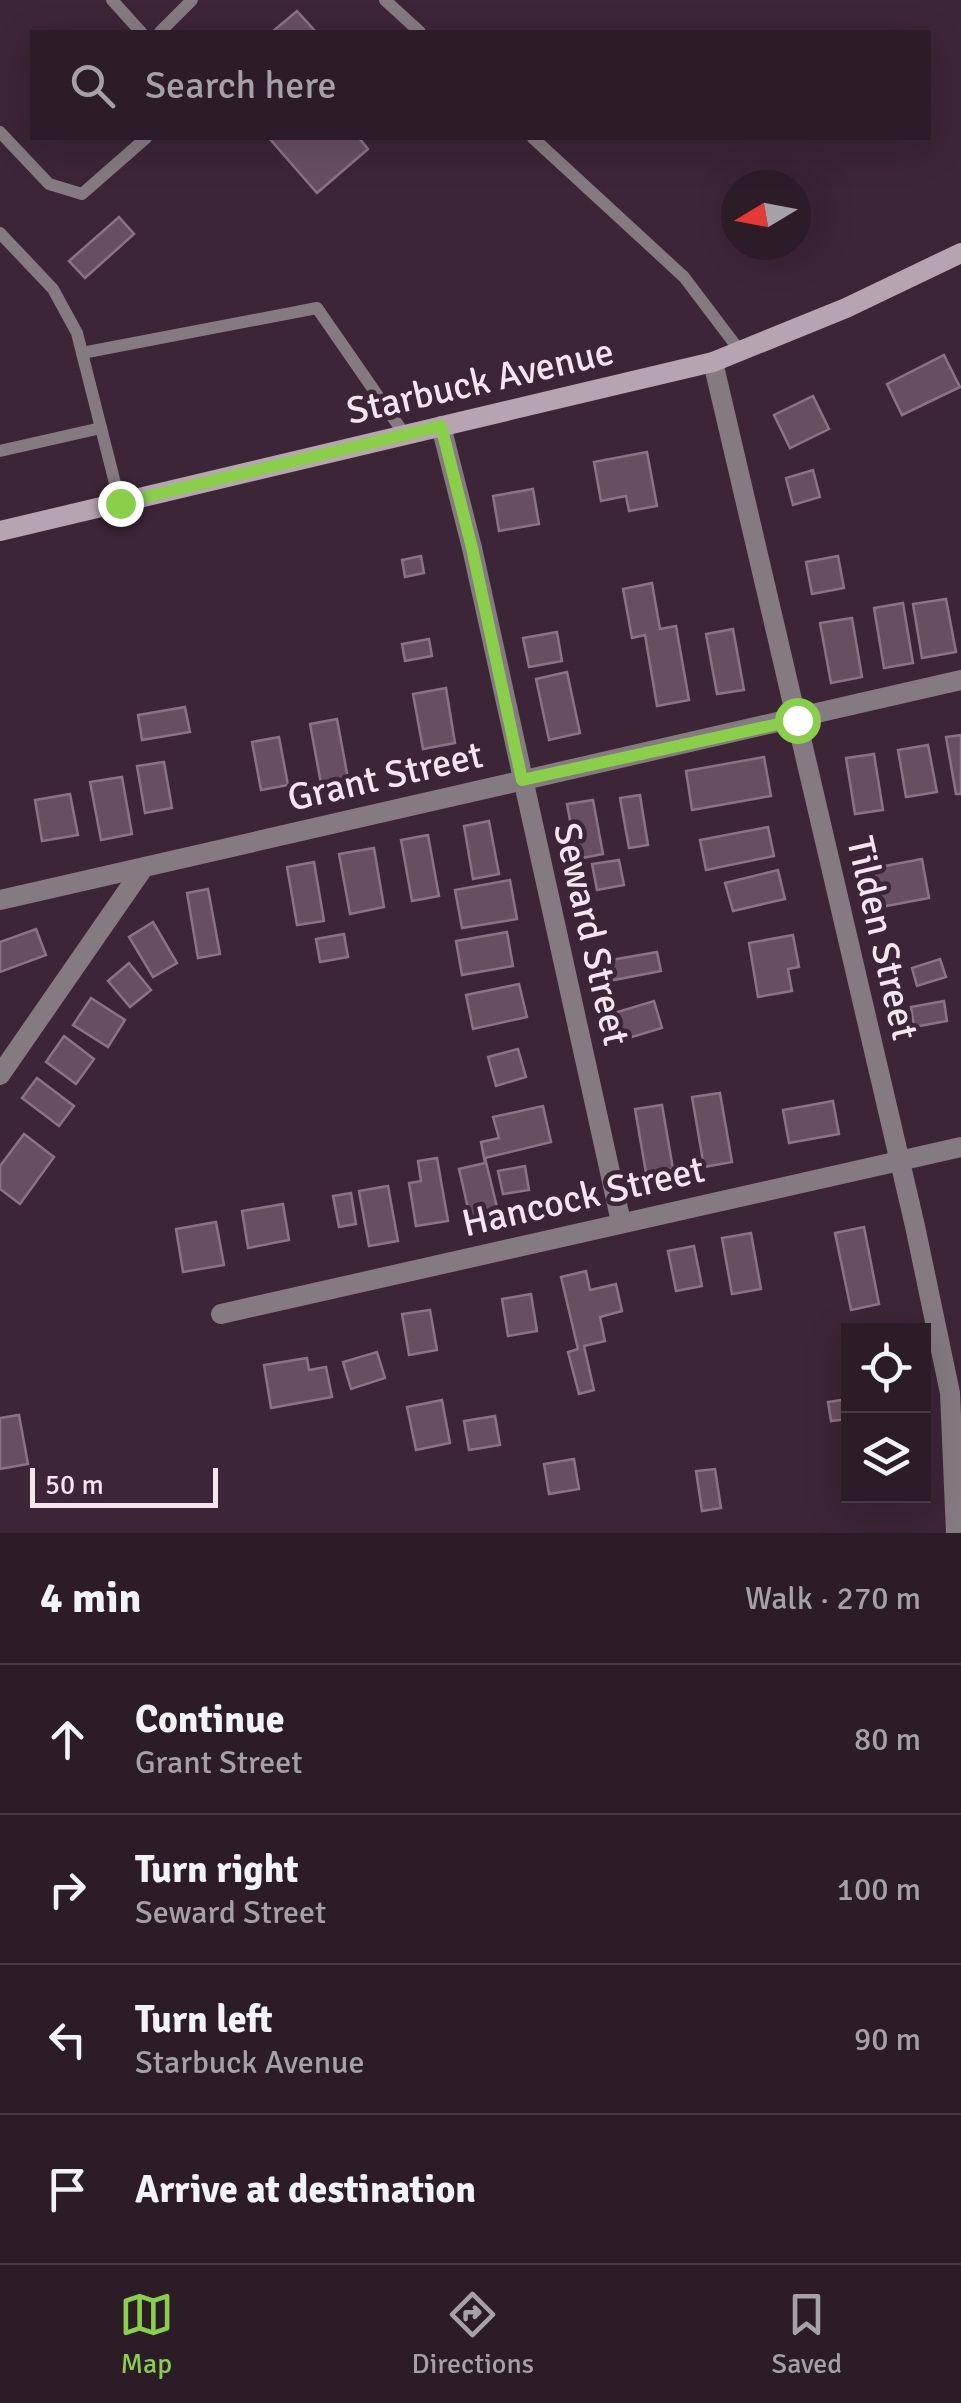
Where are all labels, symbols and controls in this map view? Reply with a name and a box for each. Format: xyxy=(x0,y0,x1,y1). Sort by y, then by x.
search box xyxy=(30,30,931,140)
icon: search xyxy=(65,58,120,113)
text: Search here xyxy=(145,62,337,109)
north arrow xyxy=(721,170,811,260)
street label: Starbuck Avenue xyxy=(342,328,618,435)
route end xyxy=(98,481,144,527)
route start xyxy=(775,698,821,744)
street label: Grant Street xyxy=(283,731,487,822)
street label: Seward Street xyxy=(543,818,640,1050)
street label: Tilden Street xyxy=(836,832,929,1044)
street label: Hancock Street xyxy=(457,1146,709,1247)
map controls xyxy=(841,1323,931,1503)
button: locate xyxy=(841,1323,931,1413)
button: layers xyxy=(841,1413,931,1503)
scale bar xyxy=(30,1463,218,1508)
text: 50 m xyxy=(45,1468,104,1502)
text: 4 min xyxy=(40,1573,141,1624)
text: Walk · 270 m xyxy=(745,1579,921,1618)
text: Continue xyxy=(135,1696,285,1743)
icon: ahead xyxy=(40,1712,95,1767)
text: 80 m xyxy=(854,1720,921,1759)
text: Grant Street xyxy=(135,1743,302,1782)
text: Turn right xyxy=(135,1846,299,1893)
icon: right xyxy=(40,1862,95,1917)
text: 100 m xyxy=(837,1870,921,1909)
text: Seward Street xyxy=(135,1893,326,1932)
text: Turn left xyxy=(135,1996,273,2043)
icon: left xyxy=(40,2012,95,2067)
text: 90 m xyxy=(854,2020,921,2059)
text: Starbuck Avenue xyxy=(135,2043,365,2082)
icon: arrive xyxy=(40,2162,95,2217)
text: Arrive at destination xyxy=(135,2166,476,2213)
tab: Map xyxy=(119,2287,174,2381)
tab: Directions xyxy=(412,2287,534,2381)
tab: Saved xyxy=(772,2287,842,2381)

